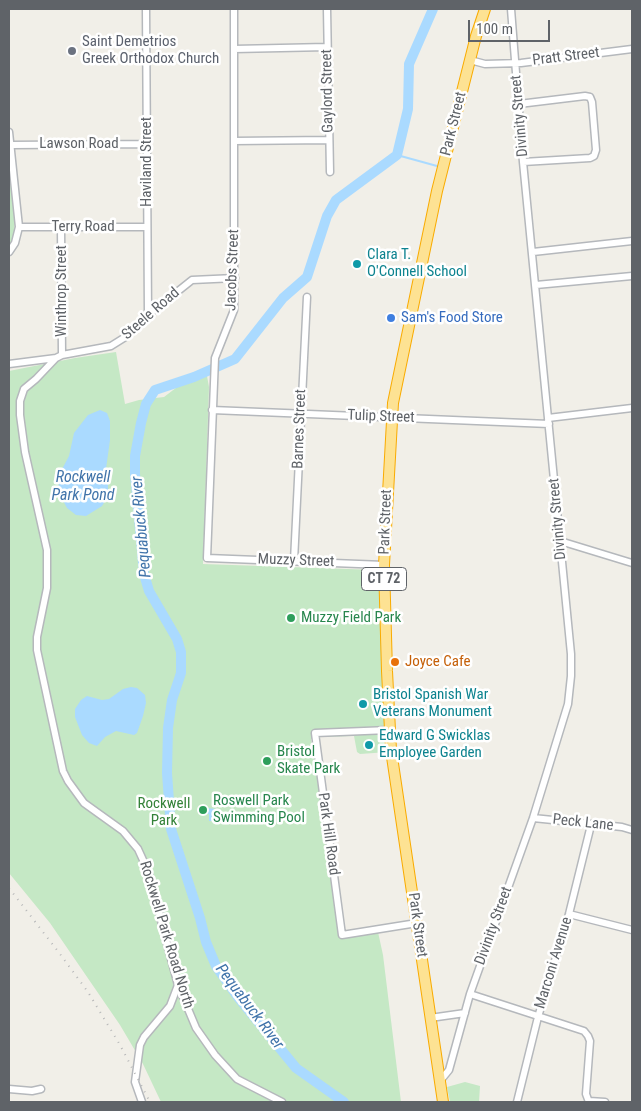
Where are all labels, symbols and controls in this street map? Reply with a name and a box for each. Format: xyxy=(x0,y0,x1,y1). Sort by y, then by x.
scale bar xyxy=(471,10,554,42)
text: 100 m xyxy=(476,20,513,38)
place label: Saint Demetrios Greek Orthodox Church xyxy=(82,33,219,68)
street label: Pratt Street xyxy=(532,44,600,70)
marker: Saint Demetrios Greek Orthodox Church xyxy=(66,45,78,57)
street label: Gaylord Street xyxy=(318,49,338,133)
street label: Divinity Street xyxy=(507,74,533,158)
street label: Park Street xyxy=(437,90,471,158)
street label: Haviland Street xyxy=(138,117,156,207)
street label: Lawson Road xyxy=(39,135,119,153)
street label: Terry Road xyxy=(51,218,115,236)
street label: Jacobs Street xyxy=(223,229,243,311)
street label: Winthrop Street xyxy=(53,245,71,337)
place label: Clara T. O'Connell School xyxy=(367,246,467,281)
marker: Clara T. O'Connell School xyxy=(351,258,363,270)
street label: Steele Road xyxy=(119,284,183,344)
place label: Sam's Food Store xyxy=(401,309,503,327)
marker: Sam's Food Store xyxy=(385,312,397,324)
street label: Barnes Street xyxy=(290,389,310,469)
street label: Tulip Street xyxy=(347,407,415,427)
water label: Rockwell Park Pond xyxy=(52,468,114,506)
water label: Pequabuck River xyxy=(128,475,156,579)
street label: Divinity Street xyxy=(545,477,571,561)
street label: Park Street xyxy=(376,489,396,555)
street label: Muzzy Street xyxy=(257,551,335,571)
road number: CT 72 xyxy=(362,568,406,590)
place label: Muzzy Field Park xyxy=(301,609,401,627)
marker: Muzzy Field Park xyxy=(285,612,297,624)
place label: Joyce Cafe xyxy=(405,653,471,671)
marker: Joyce Cafe xyxy=(389,656,401,668)
place label: Bristol Spanish War Veterans Monument xyxy=(373,686,492,721)
marker: Bristol Spanish War Veterans Monument xyxy=(357,698,369,710)
place label: Edward G Swicklas Employee Garden xyxy=(379,727,490,762)
marker: Edward G Swicklas Employee Garden xyxy=(363,739,375,751)
place label: Bristol Skate Park xyxy=(277,743,340,778)
marker: Bristol Skate Park xyxy=(261,755,273,767)
street label: Park Hill Road xyxy=(313,791,343,877)
place label: Roswell Park Swimming Pool xyxy=(213,792,305,827)
park label: Rockwell Park xyxy=(138,795,190,830)
marker: Roswell Park Swimming Pool xyxy=(197,804,209,816)
street label: Peck Lane xyxy=(552,811,614,835)
street label: Rockwell Park Road North xyxy=(135,859,197,1011)
street label: Divinity Street xyxy=(472,884,516,968)
street label: Park Street xyxy=(404,891,430,959)
street label: Marconi Avenue xyxy=(532,915,576,1011)
water label: Pequabuck River xyxy=(211,961,287,1053)

